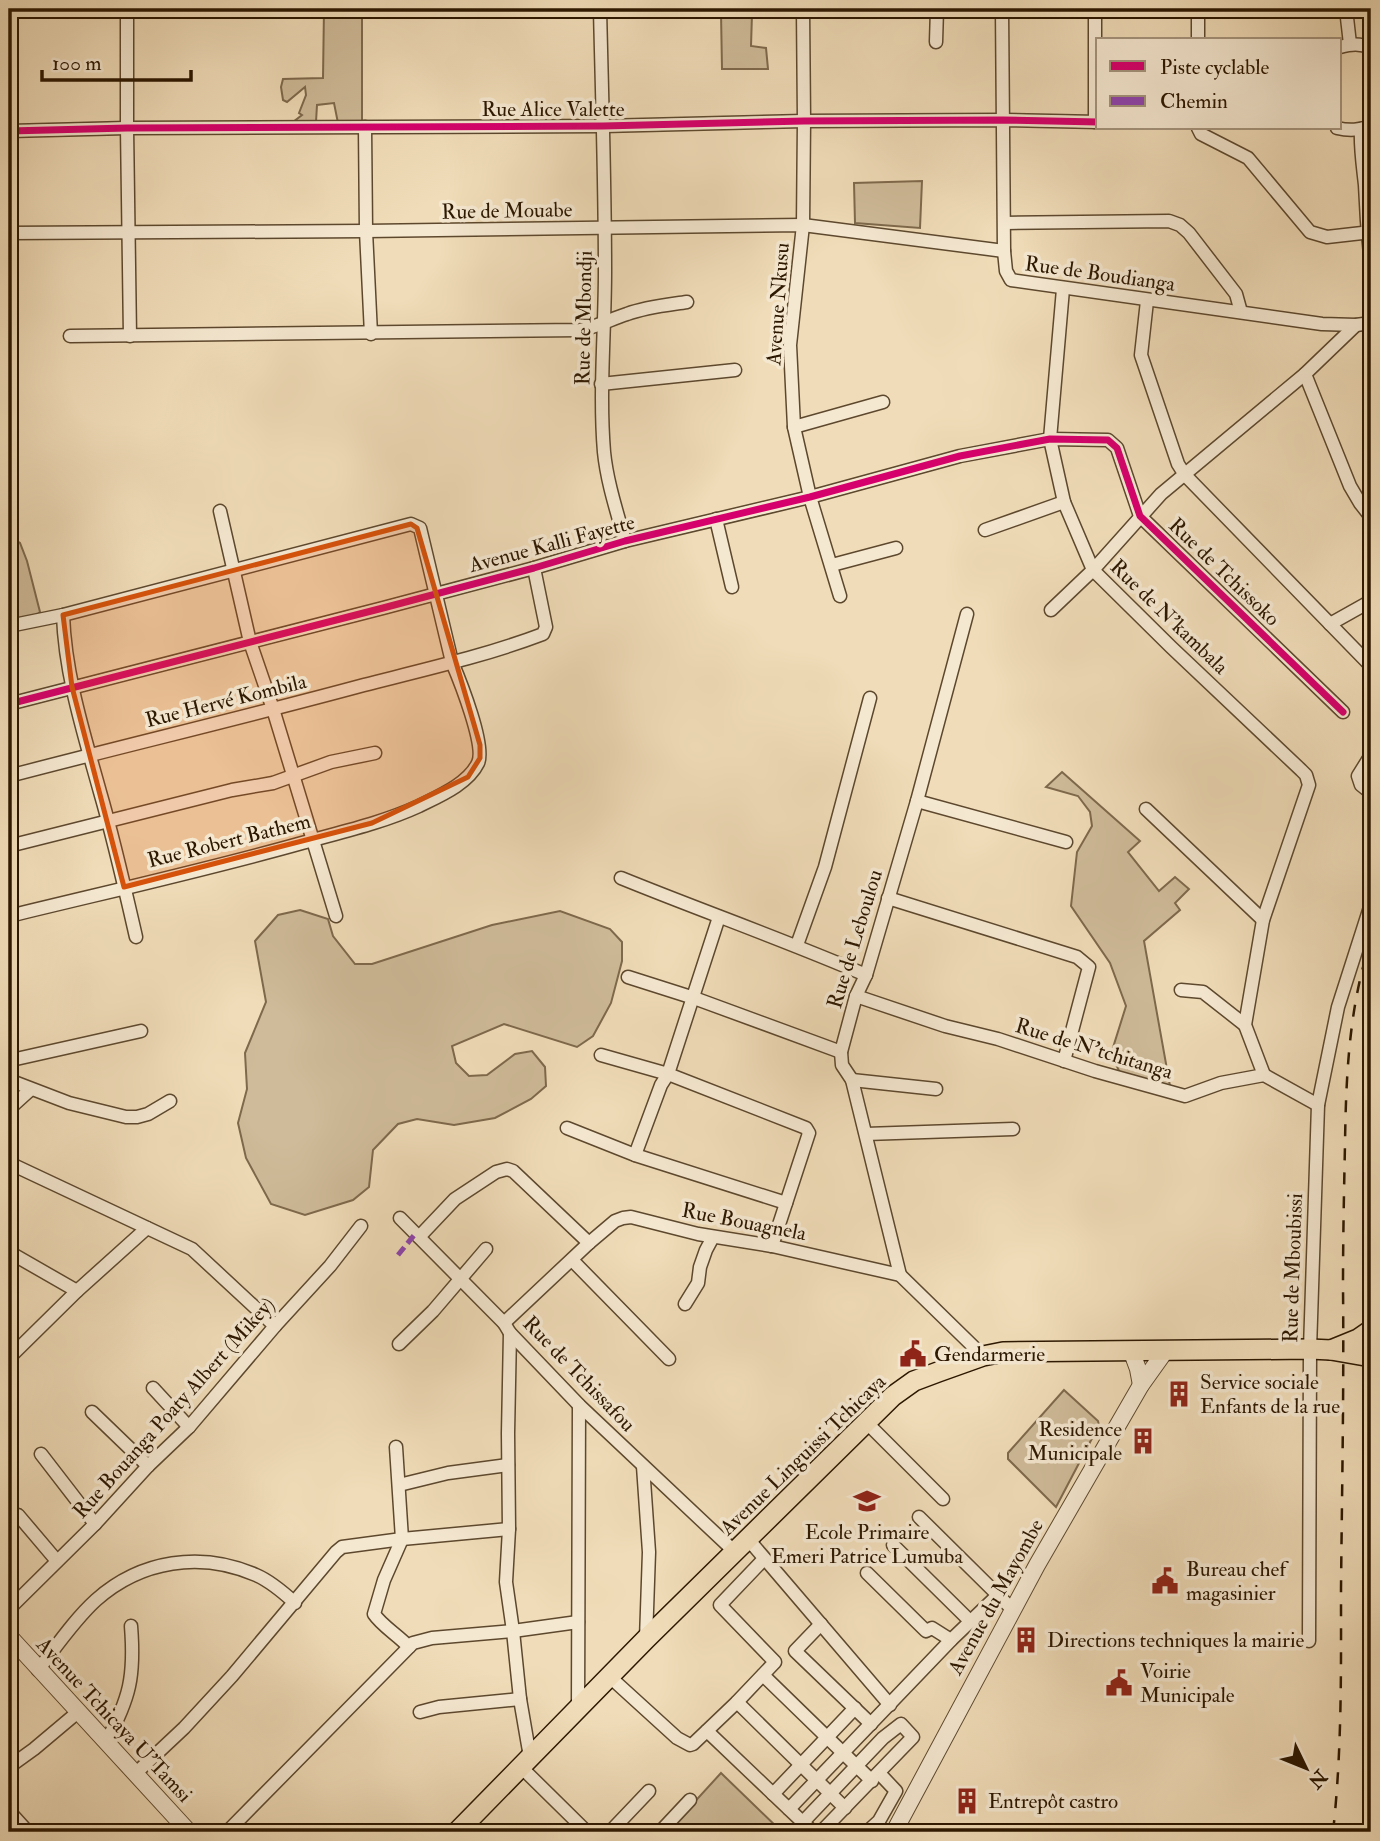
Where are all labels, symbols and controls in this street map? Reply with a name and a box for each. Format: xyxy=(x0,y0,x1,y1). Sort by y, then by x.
scale bar xyxy=(42,38,191,82)
legend xyxy=(1096,38,1342,130)
text: 100 m xyxy=(52,50,102,77)
text: Piste cyclable xyxy=(1160,54,1269,81)
text: Chemin xyxy=(1160,88,1228,115)
street label: Rue Alice Valette xyxy=(482,96,625,123)
street label: Rue de Mouabe xyxy=(441,196,573,226)
street label: Avenue Nkusu xyxy=(760,242,796,367)
street label: Rue de Mbondji xyxy=(569,250,599,386)
street label: Rue de Boudianga xyxy=(1023,250,1177,298)
street label: Avenue Kalli Fayette xyxy=(465,509,638,579)
street label: Rue de Tchissoko xyxy=(1163,512,1285,632)
street label: Rue de N'kambala xyxy=(1104,554,1234,681)
street label: Rue Hervé Kombila xyxy=(143,668,310,734)
street label: Rue Robert Bathem xyxy=(145,808,313,874)
street label: Rue de Leboulou xyxy=(821,866,889,1012)
street label: Rue de N'tchitanga xyxy=(1012,1012,1176,1086)
street label: Rue de Mboubissi xyxy=(1277,1192,1309,1343)
street label: Rue Bouagnela xyxy=(679,1197,809,1247)
street label: Rue Bouanga Poaty Albert (Mikey) xyxy=(67,1292,281,1524)
street label: Rue de Tchissafou xyxy=(517,1310,641,1438)
public building icon: Gendarmerie xyxy=(898,1339,928,1369)
place label: Gendarmerie xyxy=(934,1341,1045,1368)
street label: Avenue Linguissi Tchicaya xyxy=(713,1368,892,1542)
place label: Service sociale Enfants de la rue xyxy=(1200,1369,1340,1420)
building icon: Service sociale Enfants de la rue xyxy=(1164,1379,1194,1409)
place label: Residence Municipale xyxy=(1028,1416,1122,1467)
building icon: Residence Municipale xyxy=(1128,1426,1158,1456)
school or university icon: Ecole Primaire Emeri Patrice Lumuba xyxy=(852,1486,882,1516)
street label: Avenue du Mayombe xyxy=(942,1514,1050,1680)
place label: Ecole Primaire Emeri Patrice Lumuba xyxy=(771,1519,963,1570)
place label: Bureau chef magasinier xyxy=(1186,1556,1289,1607)
public building icon: Bureau chef magasinier xyxy=(1150,1566,1180,1596)
building icon: Directions techniques la mairie xyxy=(1011,1625,1041,1655)
place label: Directions techniques la mairie xyxy=(1047,1627,1304,1654)
street label: Avenue Tchicaya U'Tamsi xyxy=(30,1631,198,1809)
place label: Voirie Municipale xyxy=(1140,1658,1235,1709)
public building icon: Voirie Municipale xyxy=(1104,1668,1134,1698)
north arrow xyxy=(1272,1732,1342,1802)
text: N xyxy=(1302,1764,1333,1794)
building icon: Entrepôt castro xyxy=(952,1786,982,1816)
place label: Entrepôt castro xyxy=(988,1788,1118,1815)

